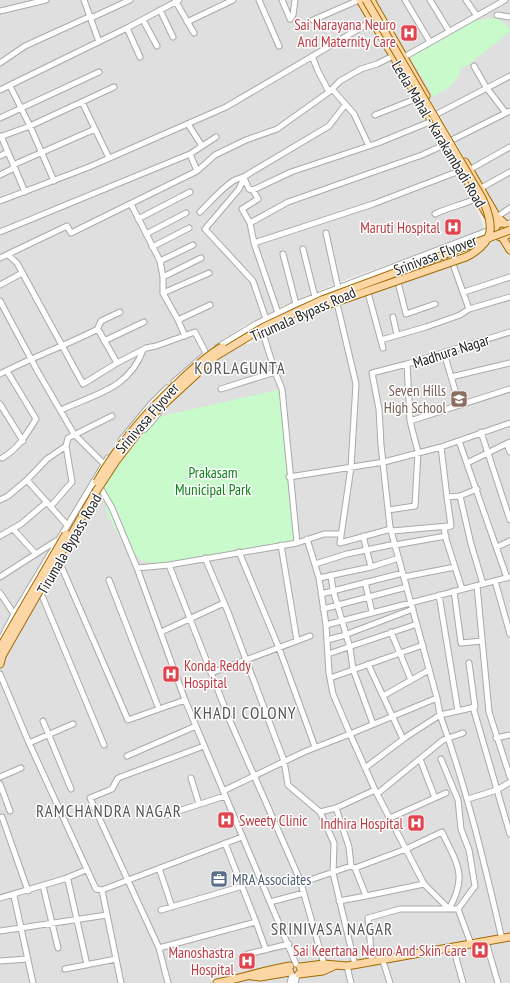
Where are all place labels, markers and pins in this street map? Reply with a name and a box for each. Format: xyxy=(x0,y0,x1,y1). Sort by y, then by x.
place label: Sai Narayana Neuro And Maternity Care xyxy=(294,15,396,51)
hospital icon: Sai Narayana Neuro And Maternity Care xyxy=(399,23,419,43)
hospital icon: Maruti Hospital xyxy=(443,217,463,237)
place label: Maruti Hospital xyxy=(360,218,440,237)
place label: Seven Hills High School xyxy=(384,381,447,417)
school or university icon: Seven Hills High School xyxy=(449,389,469,409)
place label: Konda Reddy Hospital xyxy=(184,656,251,692)
hospital icon: Konda Reddy Hospital xyxy=(161,664,181,684)
hospital icon: Sweety Clinic xyxy=(216,810,236,830)
place label: Sweety Clinic xyxy=(239,811,308,830)
hospital icon: Indhira Hospital xyxy=(406,813,426,833)
place label: Indhira Hospital xyxy=(320,814,403,833)
office icon: MRA Associates xyxy=(209,869,229,889)
place label: MRA Associates xyxy=(232,870,311,889)
hospital icon: Sai Keertana Neuro And Skin Care xyxy=(470,940,490,960)
place label: Sai Keertana Neuro And Skin Care xyxy=(293,941,467,960)
place label: Manoshastra Hospital xyxy=(168,943,234,979)
hospital icon: Manoshastra Hospital xyxy=(237,951,257,971)

